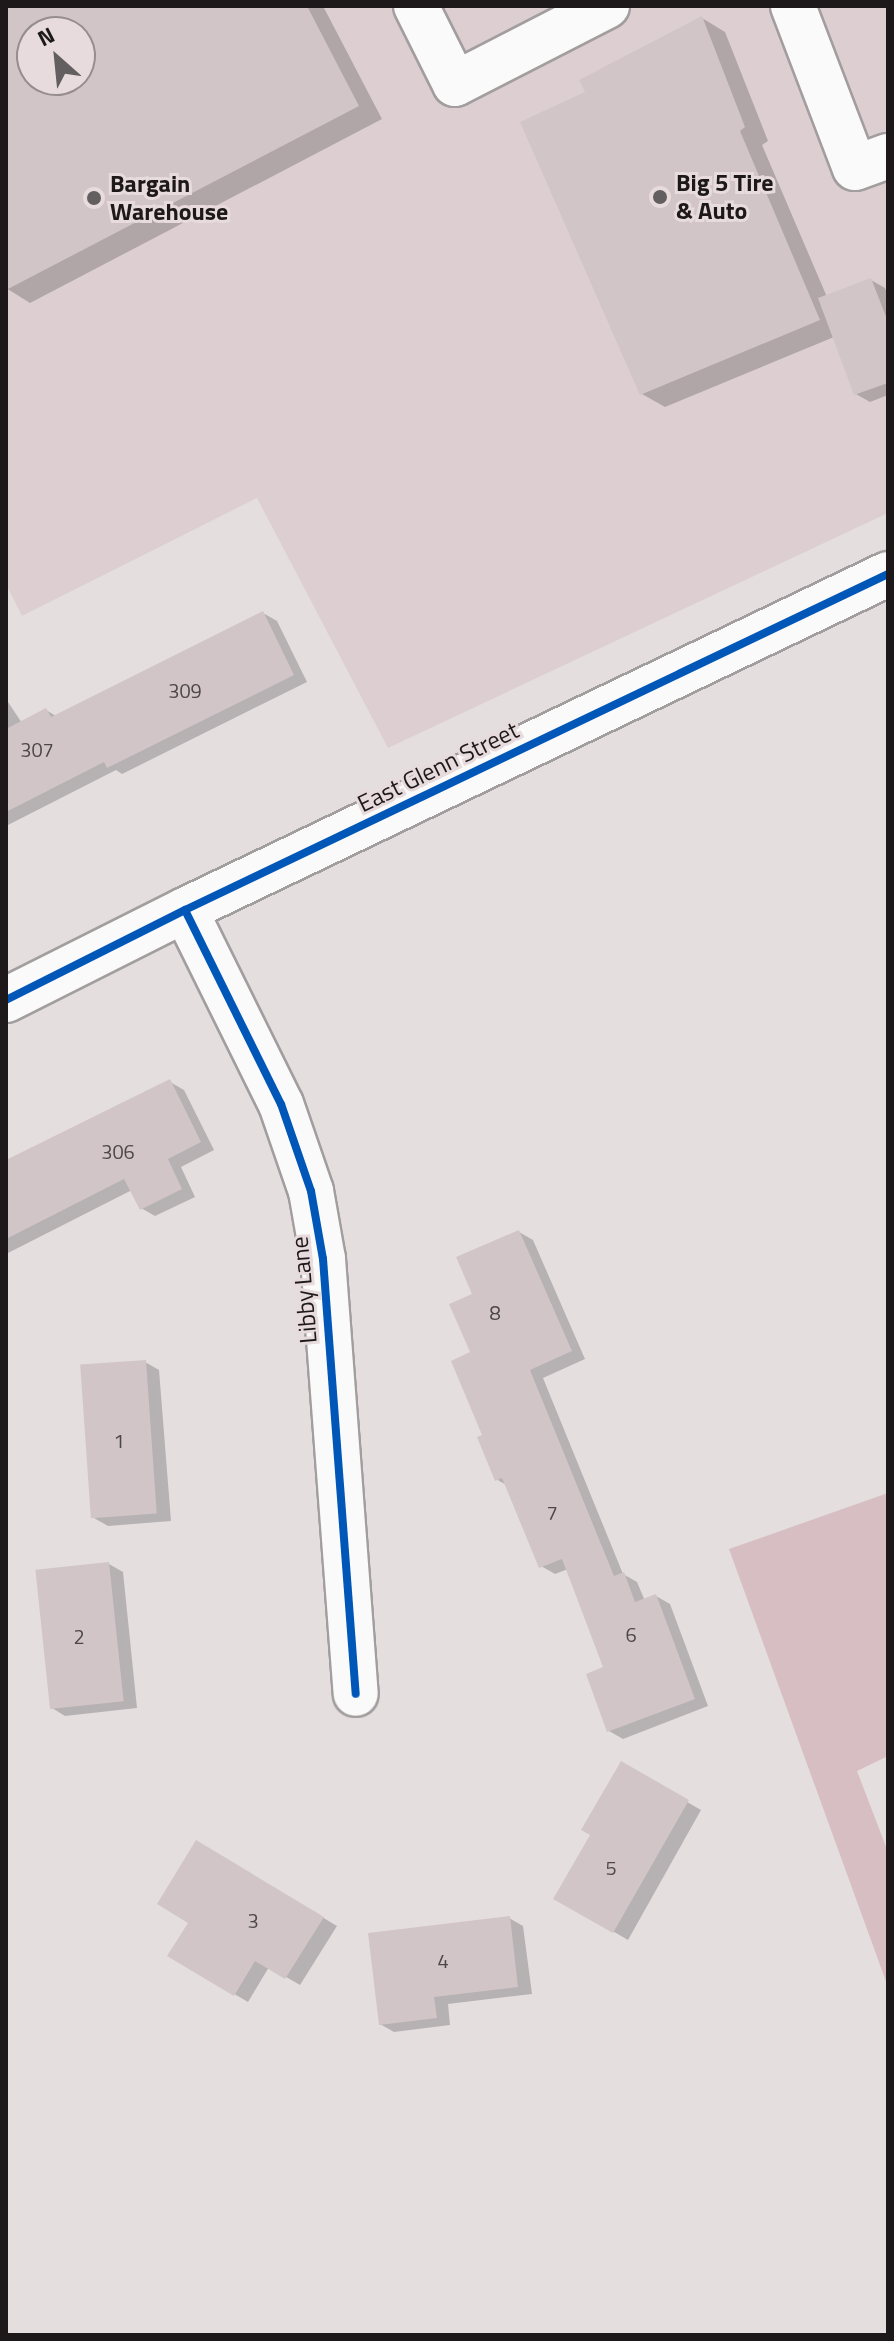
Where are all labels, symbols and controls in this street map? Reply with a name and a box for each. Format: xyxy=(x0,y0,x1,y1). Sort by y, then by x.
north arrow xyxy=(16,16,96,96)
text: N xyxy=(32,18,61,55)
place label: Big 5 Tire & Auto xyxy=(676,169,774,225)
place label: Bargain Warehouse xyxy=(110,170,228,226)
marker: Big 5 Tire & Auto xyxy=(651,188,669,206)
marker: Bargain Warehouse xyxy=(85,189,103,207)
house number: 309 xyxy=(168,678,202,702)
street label: East Glenn Street xyxy=(353,716,523,818)
house number: 307 xyxy=(20,737,54,761)
house number: 306 xyxy=(101,1139,135,1163)
street label: Libby Lane xyxy=(285,1235,323,1345)
house number: 8 xyxy=(489,1300,501,1324)
house number: 1 xyxy=(113,1428,125,1452)
house number: 7 xyxy=(546,1500,558,1524)
house number: 6 xyxy=(625,1622,637,1646)
house number: 2 xyxy=(73,1624,85,1648)
house number: 5 xyxy=(605,1855,617,1879)
house number: 3 xyxy=(247,1908,259,1932)
house number: 4 xyxy=(437,1948,449,1972)

